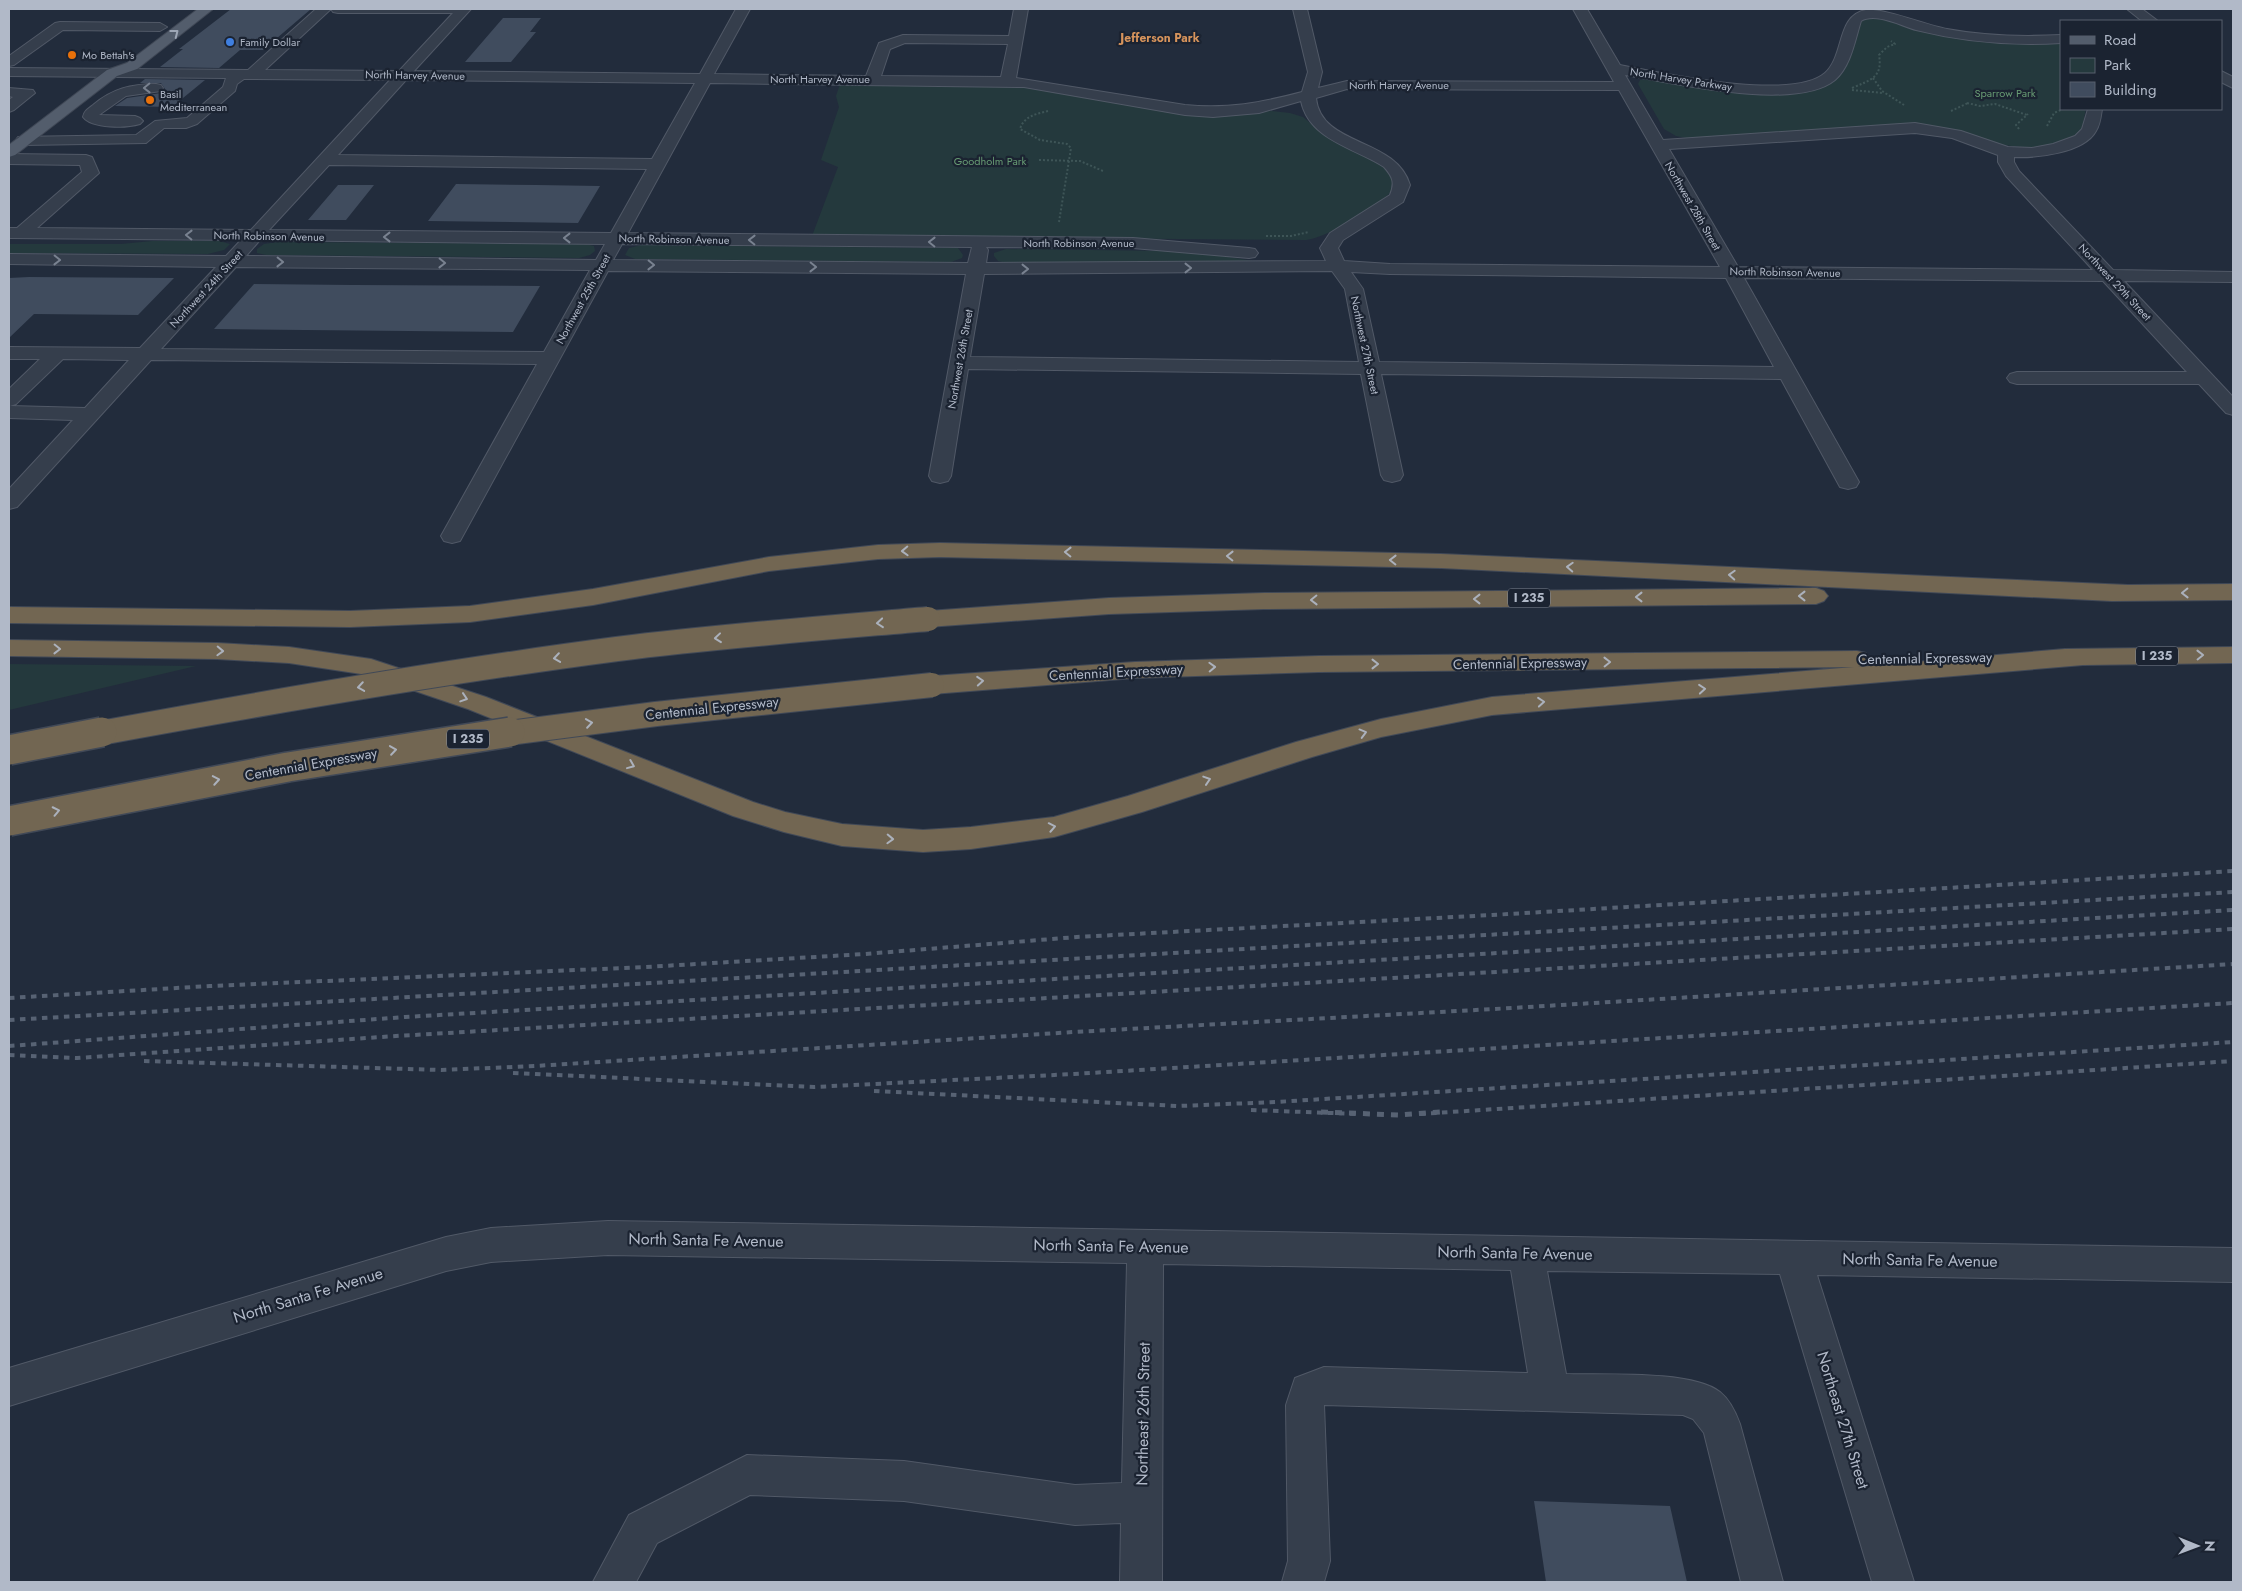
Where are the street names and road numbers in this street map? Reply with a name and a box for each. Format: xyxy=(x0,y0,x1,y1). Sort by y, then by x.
street label: North Harvey Parkway xyxy=(1629,63,1733,95)
street label: North Harvey Avenue xyxy=(365,66,465,84)
street label: North Harvey Avenue xyxy=(770,71,870,87)
street label: North Harvey Avenue xyxy=(1349,77,1449,93)
street label: Northwest 28th Street xyxy=(1661,159,1725,254)
street label: North Robinson Avenue xyxy=(213,227,325,245)
street label: North Robinson Avenue xyxy=(618,230,730,248)
street label: North Robinson Avenue xyxy=(1024,235,1135,251)
street label: Northwest 29th Street xyxy=(2075,240,2155,324)
street label: Northwest 24th Street xyxy=(166,246,246,331)
street label: Northwest 25th Street xyxy=(552,251,615,347)
street label: North Robinson Avenue xyxy=(1729,263,1841,281)
street label: Northwest 27th Street xyxy=(1347,294,1383,396)
street label: Northwest 26th Street xyxy=(943,308,977,410)
road number: I 235 xyxy=(1508,588,1550,608)
road number: I 235 xyxy=(2136,646,2178,666)
street label: Centennial Expressway xyxy=(1858,647,1993,669)
street label: Centennial Expressway xyxy=(1453,652,1588,674)
street label: Centennial Expressway xyxy=(1048,658,1184,685)
street label: Centennial Expressway xyxy=(644,691,781,725)
road number: I 235 xyxy=(447,730,489,749)
street label: Centennial Expressway xyxy=(243,742,380,785)
street label: North Santa Fe Avenue xyxy=(628,1227,784,1253)
street label: North Santa Fe Avenue xyxy=(1033,1233,1189,1259)
street label: North Santa Fe Avenue xyxy=(1437,1240,1593,1266)
street label: North Santa Fe Avenue xyxy=(1842,1247,1998,1273)
street label: North Santa Fe Avenue xyxy=(230,1261,386,1329)
street label: Northeast 26th Street xyxy=(1130,1342,1156,1486)
street label: Northeast 27th Street xyxy=(1811,1348,1875,1492)

